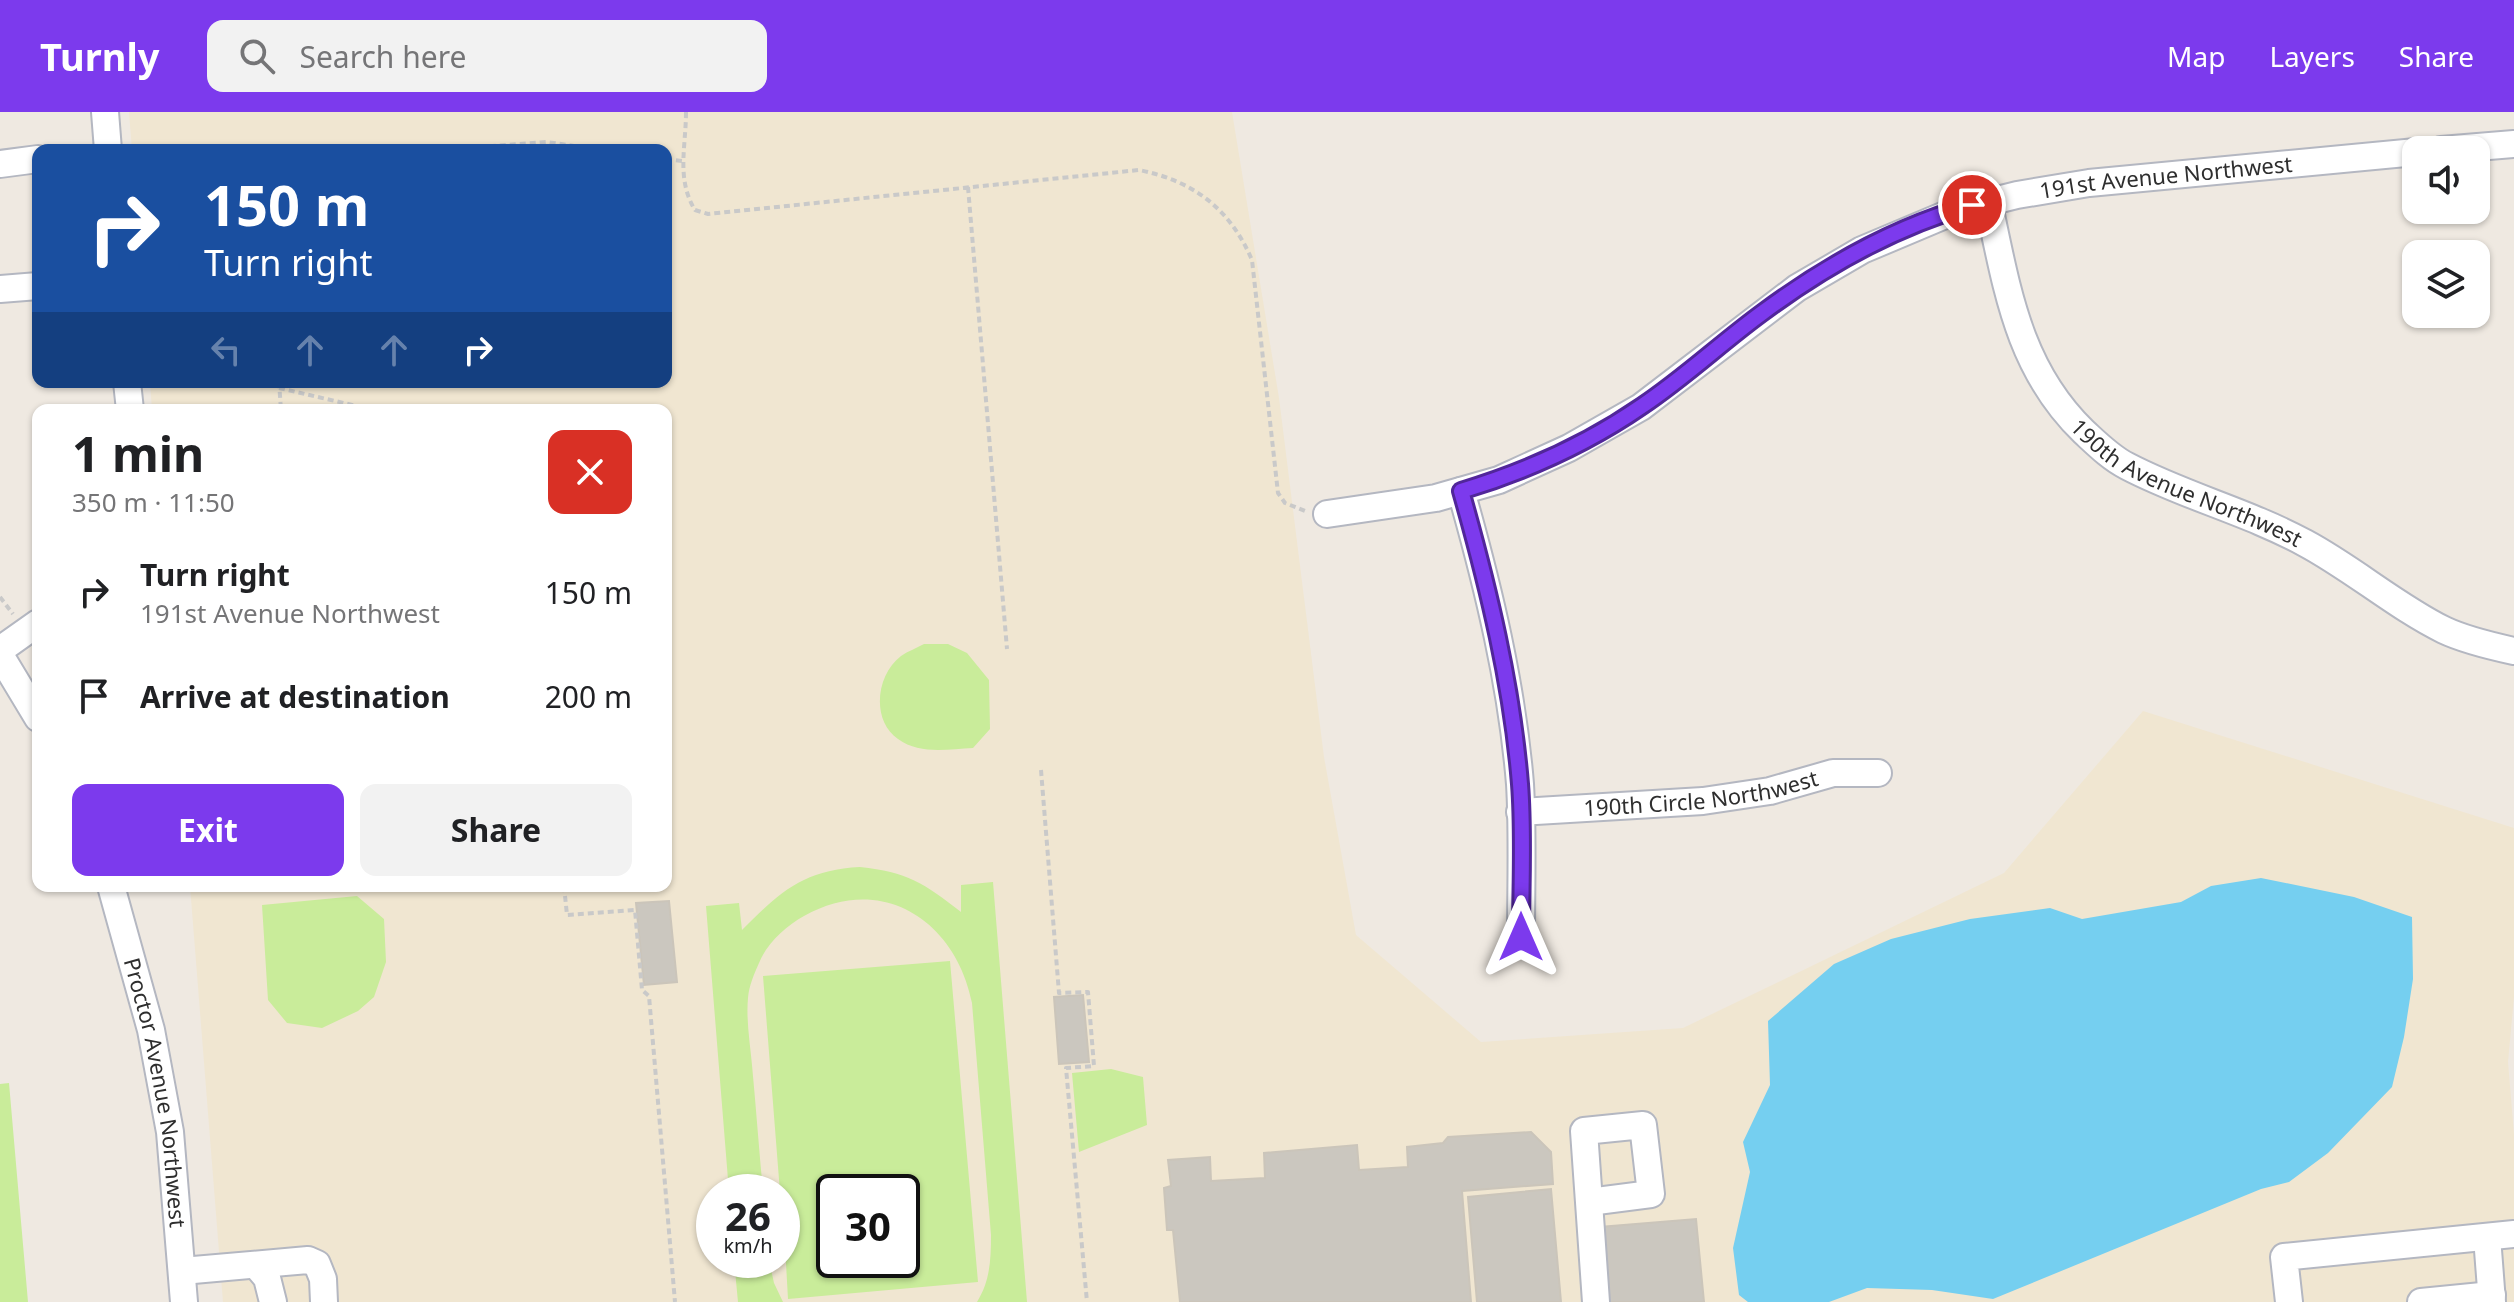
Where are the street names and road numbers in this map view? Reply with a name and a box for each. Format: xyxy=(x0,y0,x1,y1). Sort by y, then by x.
street label: 191st Avenue Northwest xyxy=(2037,148,2294,205)
street label: 190th Avenue Northwest xyxy=(2065,412,2308,553)
street label: 190th Circle Northwest xyxy=(1583,762,1821,822)
street label: Proctor Avenue Northwest xyxy=(118,954,194,1229)

